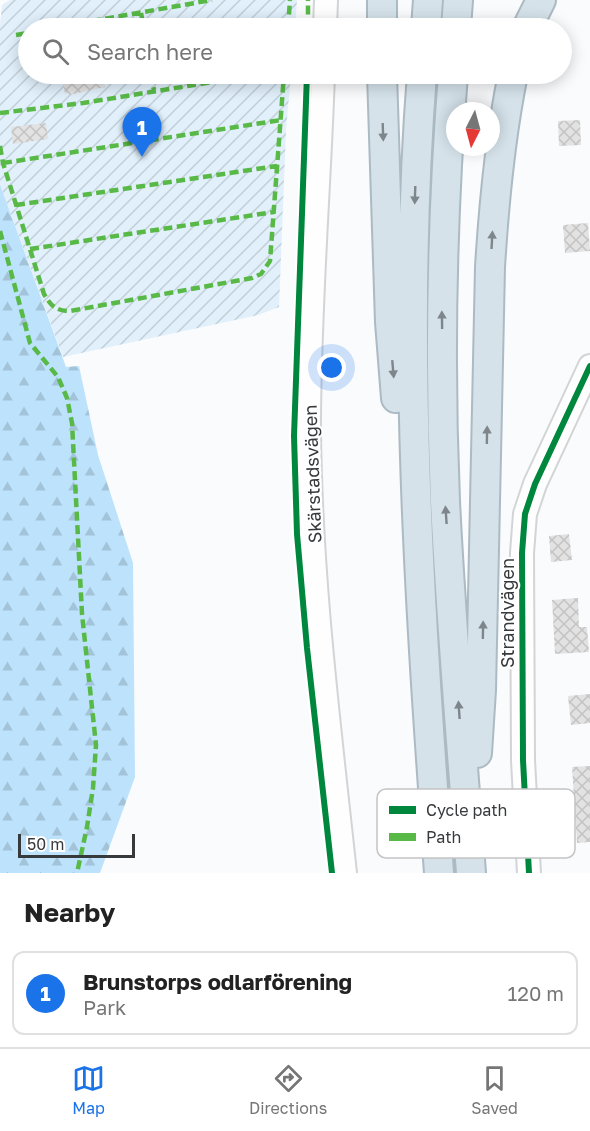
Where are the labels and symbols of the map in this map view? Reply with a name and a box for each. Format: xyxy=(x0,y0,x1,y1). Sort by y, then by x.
north arrow xyxy=(446,102,500,156)
pin: 1 xyxy=(122,108,162,157)
one-way arrow xyxy=(378,122,388,141)
one-way arrow xyxy=(410,185,420,204)
one-way arrow xyxy=(487,231,496,250)
one-way arrow xyxy=(438,311,447,330)
your location xyxy=(317,353,346,382)
one-way arrow xyxy=(389,359,398,378)
street label: Skärstadsvägen xyxy=(299,404,325,544)
one-way arrow xyxy=(482,426,491,445)
one-way arrow xyxy=(442,506,451,525)
street label: Strandvägen xyxy=(496,558,518,668)
one-way arrow xyxy=(478,621,487,640)
one-way arrow xyxy=(454,700,464,719)
legend xyxy=(377,789,575,858)
text: Cycle path xyxy=(426,800,507,820)
text: Path xyxy=(426,827,461,847)
scale bar xyxy=(18,831,135,858)

